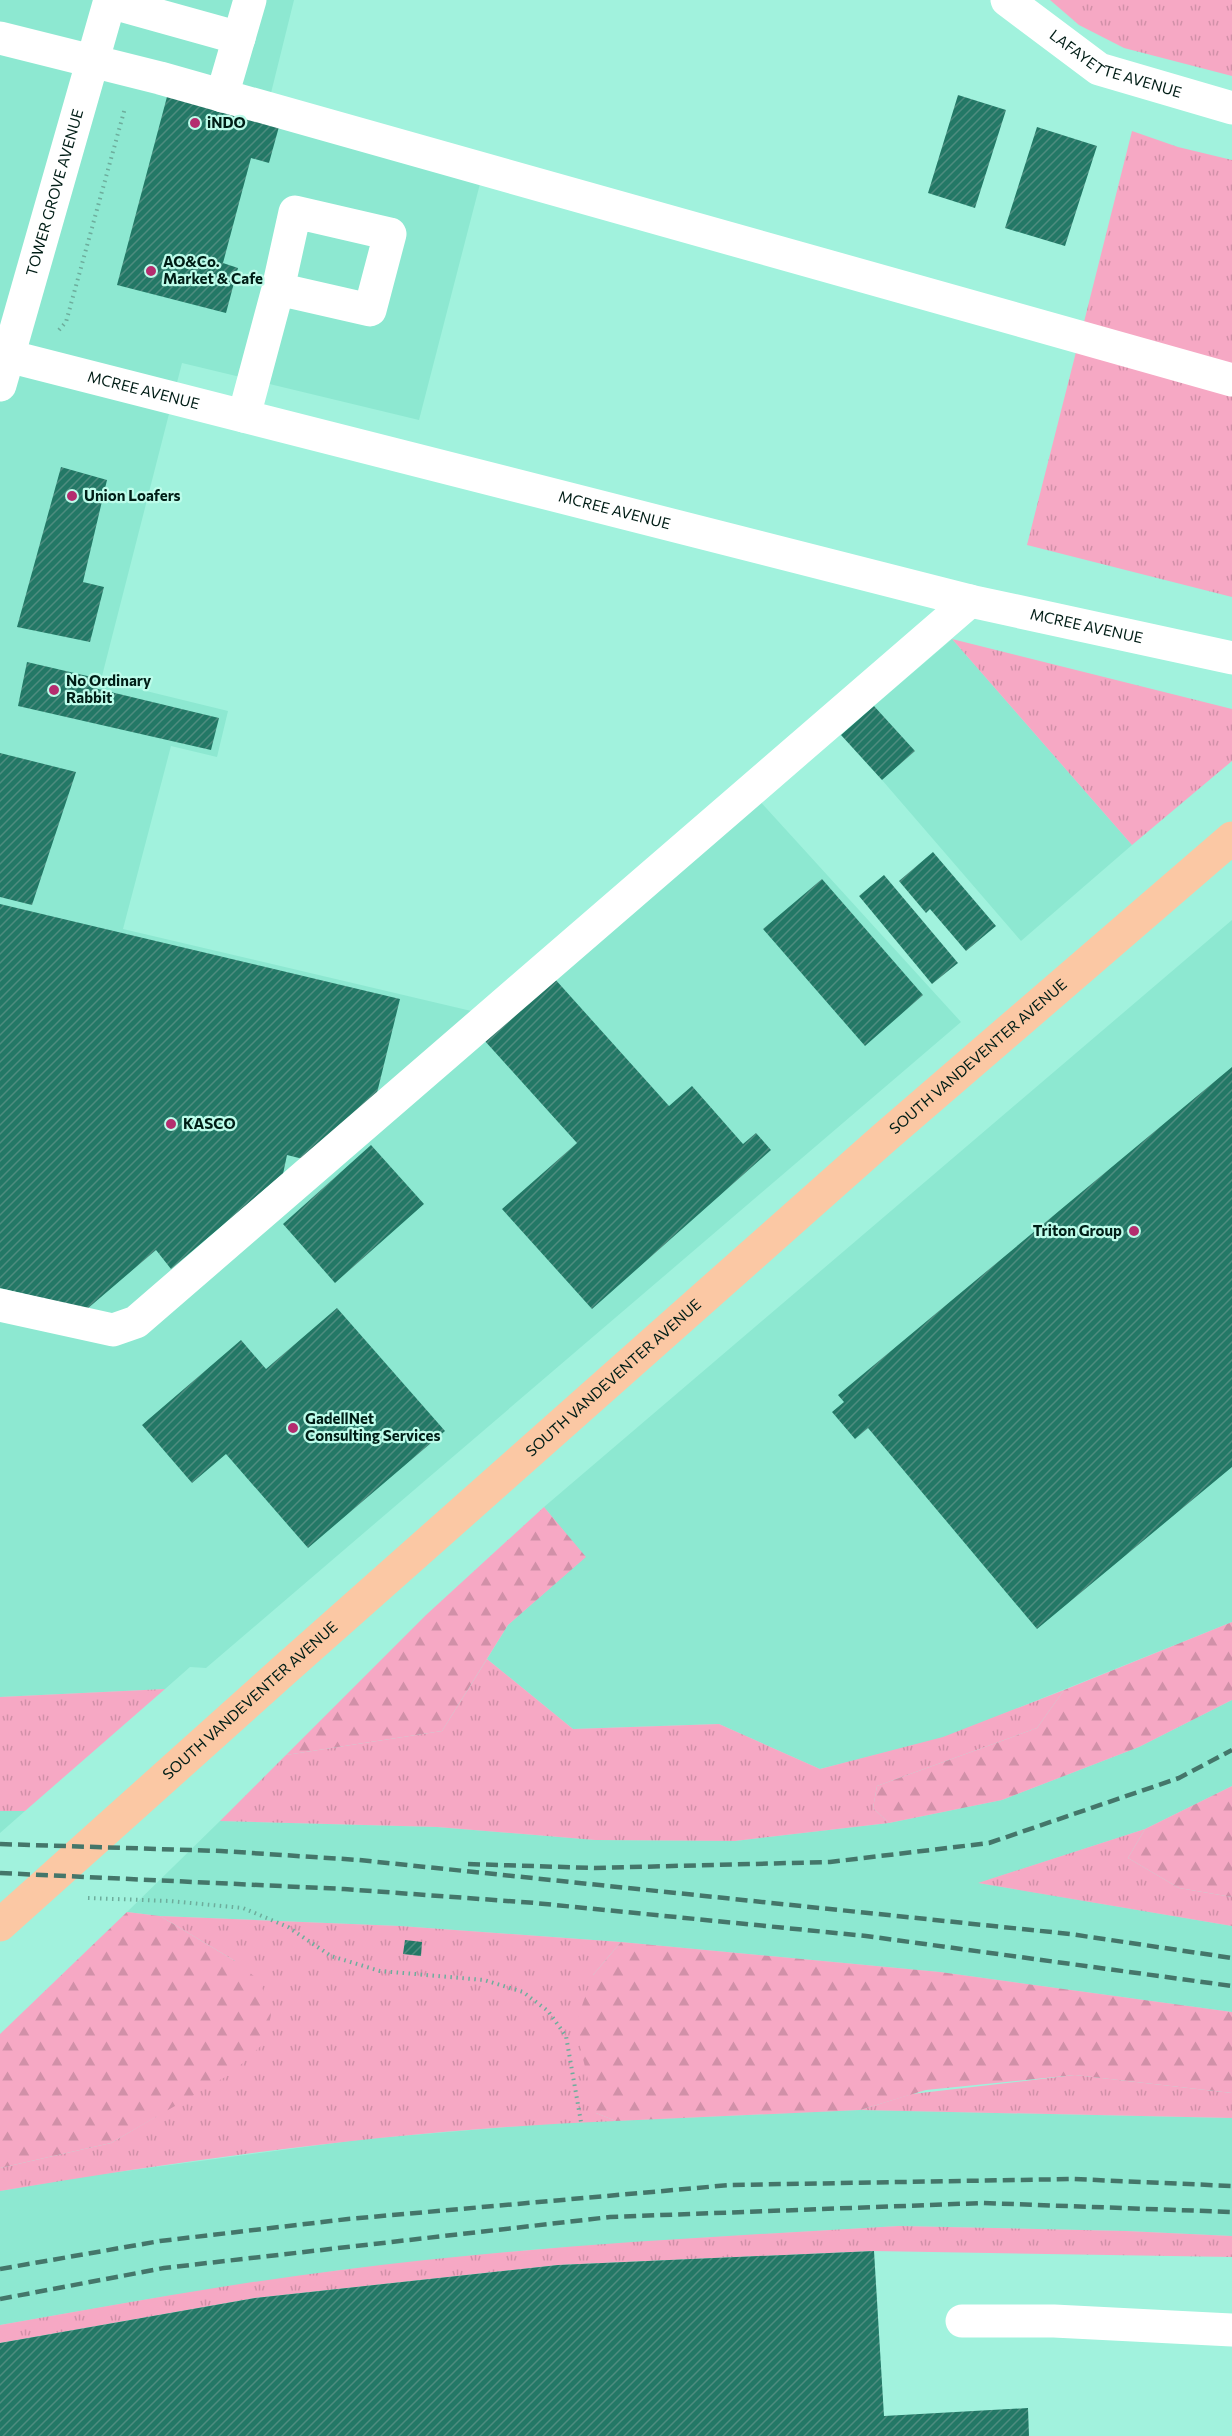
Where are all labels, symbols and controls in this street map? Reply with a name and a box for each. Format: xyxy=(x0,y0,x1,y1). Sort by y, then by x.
street label: LAFAYETTE AVENUE xyxy=(1046,25,1184,101)
street label: TOWER GROVE AVENUE xyxy=(22,107,86,278)
place label: iNDO xyxy=(207,113,246,131)
marker: iNDO xyxy=(188,116,202,130)
place label: AO&Co. Market & Cafe xyxy=(163,252,263,287)
marker: AO&Co. Market & Cafe xyxy=(144,264,158,278)
street label: MCREE AVENUE xyxy=(86,367,202,412)
place label: Union Loafers xyxy=(84,486,181,504)
street label: MCREE AVENUE xyxy=(557,487,673,532)
marker: Union Loafers xyxy=(65,489,79,503)
street label: MCREE AVENUE xyxy=(1029,604,1145,646)
place label: No Ordinary Rabbit xyxy=(66,671,152,706)
marker: No Ordinary Rabbit xyxy=(47,683,61,697)
street label: SOUTH VANDEVENTER AVENUE xyxy=(885,975,1070,1137)
place label: KASCO xyxy=(183,1114,236,1132)
marker: KASCO xyxy=(164,1117,178,1131)
place label: Triton Group xyxy=(1033,1221,1122,1239)
marker: Triton Group xyxy=(1127,1224,1141,1238)
street label: SOUTH VANDEVENTER AVENUE xyxy=(521,1295,704,1460)
place label: GadellNet Consulting Services xyxy=(305,1409,440,1444)
marker: GadellNet Consulting Services xyxy=(286,1421,300,1435)
street label: SOUTH VANDEVENTER AVENUE xyxy=(158,1617,341,1783)

